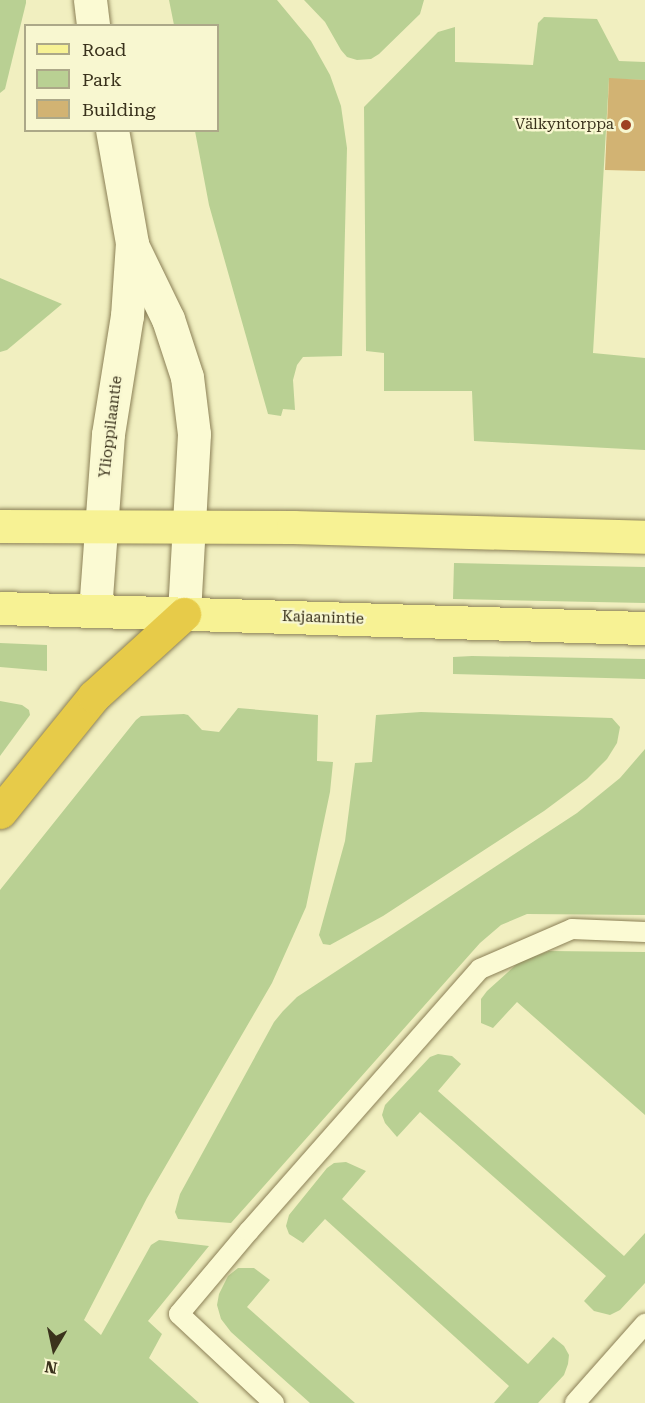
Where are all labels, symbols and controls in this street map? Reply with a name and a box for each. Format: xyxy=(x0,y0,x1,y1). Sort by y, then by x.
legend xyxy=(24,24,219,132)
text: Road xyxy=(82,39,126,60)
text: Park xyxy=(82,69,122,90)
text: Building xyxy=(82,99,156,120)
place label: Välkyntorppa xyxy=(515,116,614,134)
marker: Välkyntorppa xyxy=(619,118,633,132)
street label: Ylioppilaantie xyxy=(96,375,126,479)
street label: Kajaanintie xyxy=(282,608,364,628)
north arrow xyxy=(24,1319,84,1379)
text: N xyxy=(44,1357,59,1378)

